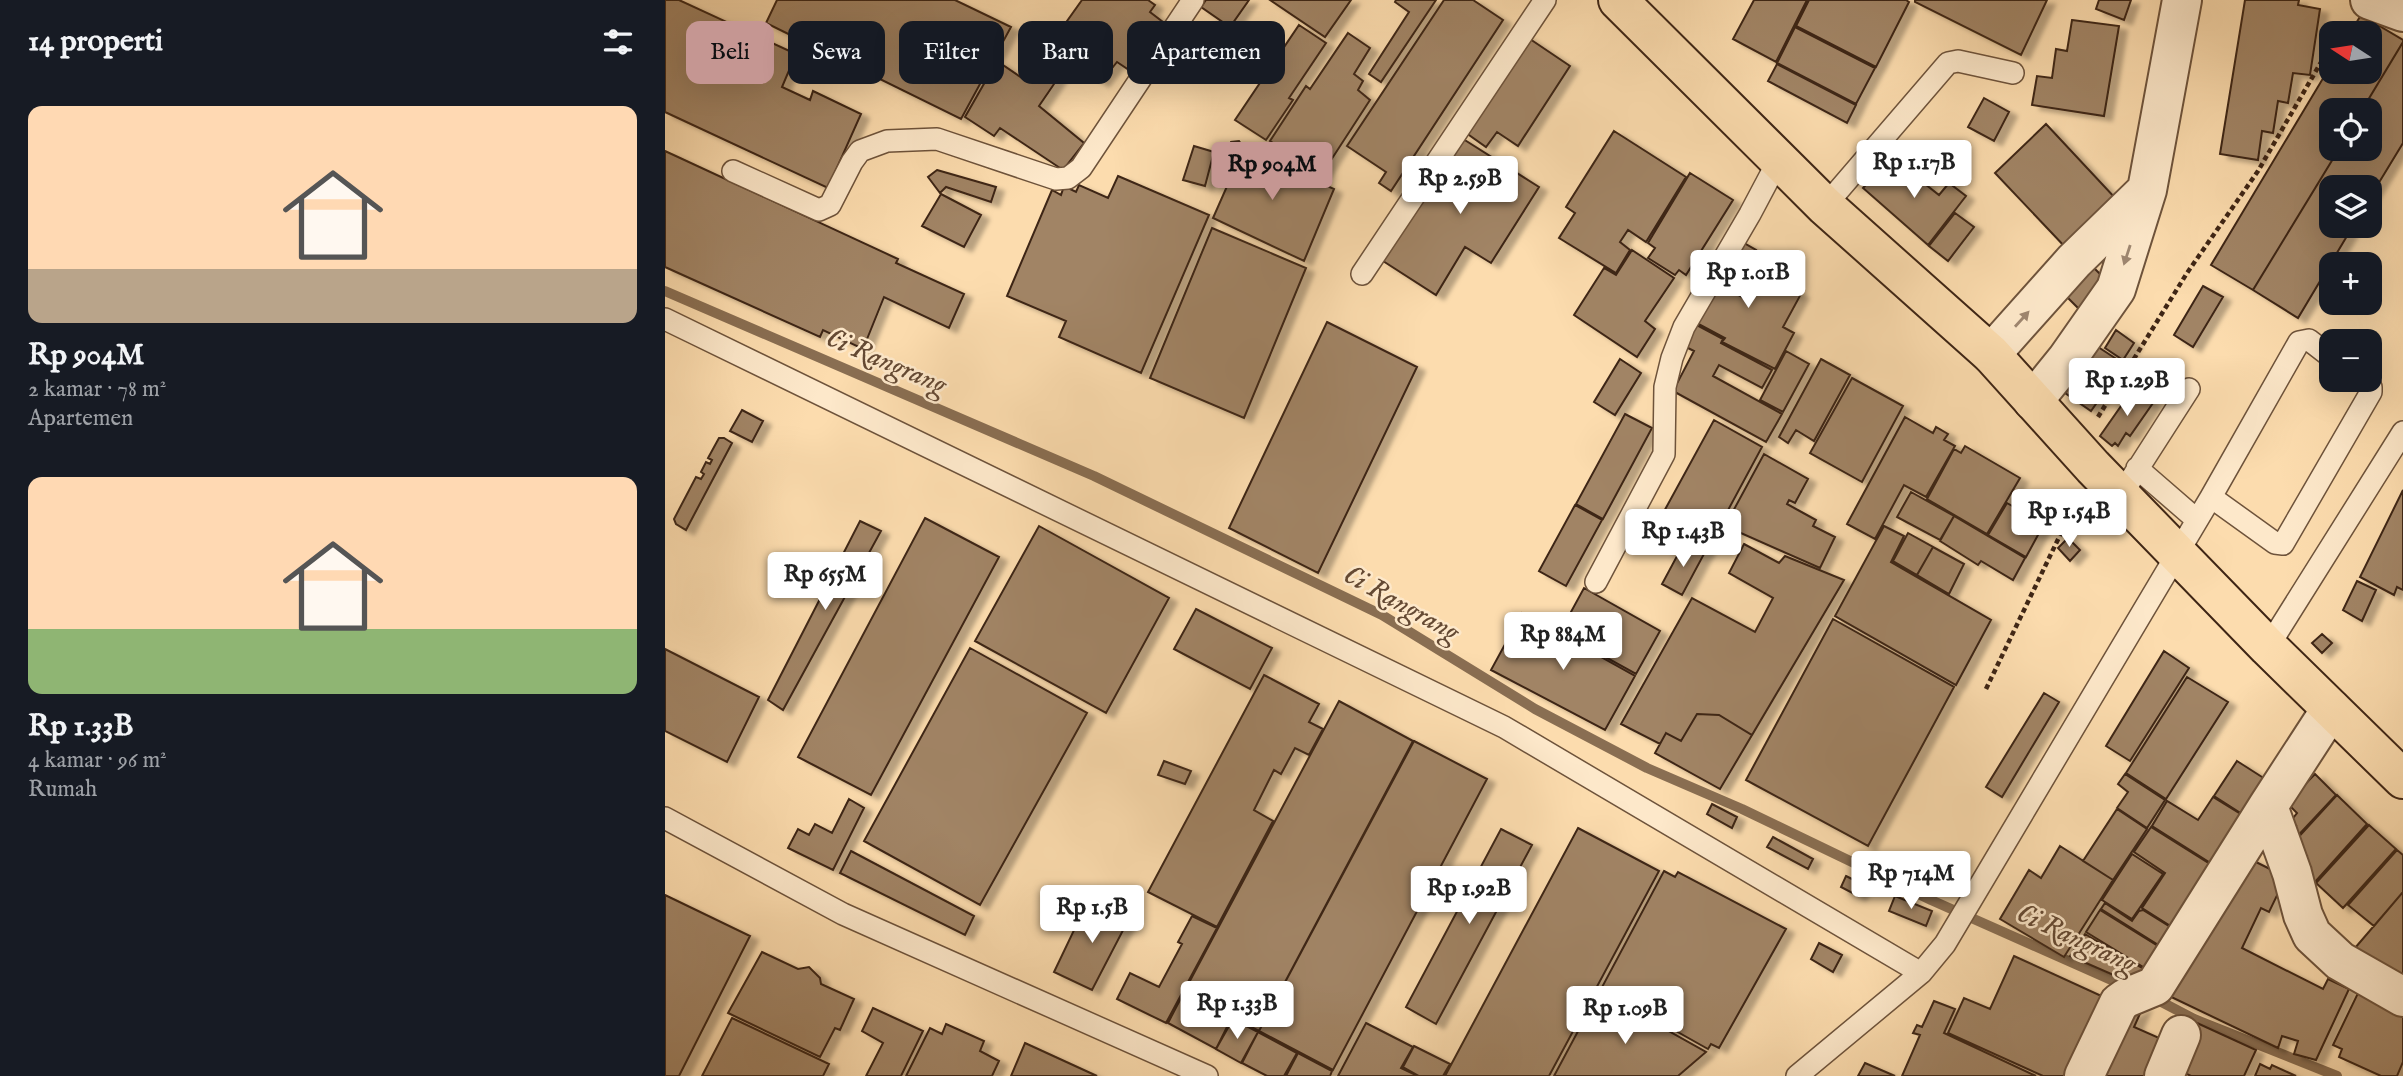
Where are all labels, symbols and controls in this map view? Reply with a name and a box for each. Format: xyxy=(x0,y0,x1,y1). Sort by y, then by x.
chip: Beli xyxy=(686,21,774,84)
chip: Sewa xyxy=(788,21,885,84)
chip: Filter xyxy=(899,21,1004,84)
chip: Baru xyxy=(1018,21,1113,84)
chip: Apartemen xyxy=(1127,21,1285,84)
north arrow xyxy=(2319,21,2382,84)
map controls xyxy=(2319,21,2382,392)
text: 14 properti xyxy=(28,23,163,61)
icon: filters xyxy=(599,23,637,61)
button: locate xyxy=(2319,98,2382,161)
pin: Rp 1.17B xyxy=(1842,140,1986,200)
pin: Rp 904M xyxy=(1207,142,1337,202)
text: Rp 1.17B xyxy=(1873,148,1955,177)
text: Rp 904M xyxy=(1227,150,1317,179)
icon: home xyxy=(270,152,396,278)
pin: Rp 2.59B xyxy=(1388,156,1532,216)
text: Rp 2.59B xyxy=(1418,164,1502,193)
button: layers xyxy=(2319,175,2382,238)
one-way arrow xyxy=(2121,245,2131,266)
pin: Rp 1.01B xyxy=(1676,250,1820,310)
button: + xyxy=(2319,252,2382,315)
text: Rp 1.01B xyxy=(1706,258,1790,287)
one-way arrow xyxy=(2014,310,2030,328)
water label: Ci Rangrang xyxy=(821,321,953,404)
button: − xyxy=(2319,329,2382,392)
text: Rp 904M xyxy=(28,337,144,375)
pin: Rp 1.29B xyxy=(2055,358,2199,418)
text: Rp 1.29B xyxy=(2085,366,2169,395)
text: 2 kamar · 78 m² xyxy=(28,375,166,404)
text: Apartemen xyxy=(28,404,133,433)
pin: Rp 1.54B xyxy=(1997,490,2141,549)
text: Rp 1.54B xyxy=(2027,497,2111,526)
pin: Rp 1.43B xyxy=(1611,510,1755,569)
text: Rp 1.43B xyxy=(1641,517,1725,546)
icon: home xyxy=(270,523,396,649)
pin: Rp 655M xyxy=(760,552,890,612)
water label: Ci Rangrang xyxy=(1337,558,1466,651)
text: Rp 655M xyxy=(784,560,866,589)
pin: Rp 884M xyxy=(1498,612,1628,672)
text: Rp 884M xyxy=(1520,620,1606,649)
text: Rp 1.33B xyxy=(28,708,133,746)
text: 4 kamar · 96 m² xyxy=(28,746,167,775)
text: Rumah xyxy=(28,775,97,804)
pin: Rp 714M xyxy=(1846,852,1976,911)
text: Rp 714M xyxy=(1867,859,1955,888)
pin: Rp 1.92B xyxy=(1397,866,1541,926)
text: Rp 1.92B xyxy=(1427,874,1511,903)
pin: Rp 1.5B xyxy=(1027,886,1157,945)
text: Rp 1.5B xyxy=(1056,893,1128,922)
water label: Ci Rangrang xyxy=(2011,896,2142,982)
pin: Rp 1.33B xyxy=(1165,982,1309,1041)
pin: Rp 1.09B xyxy=(1553,986,1697,1046)
text: Rp 1.33B xyxy=(1197,989,1277,1018)
text: Rp 1.09B xyxy=(1583,994,1667,1023)

